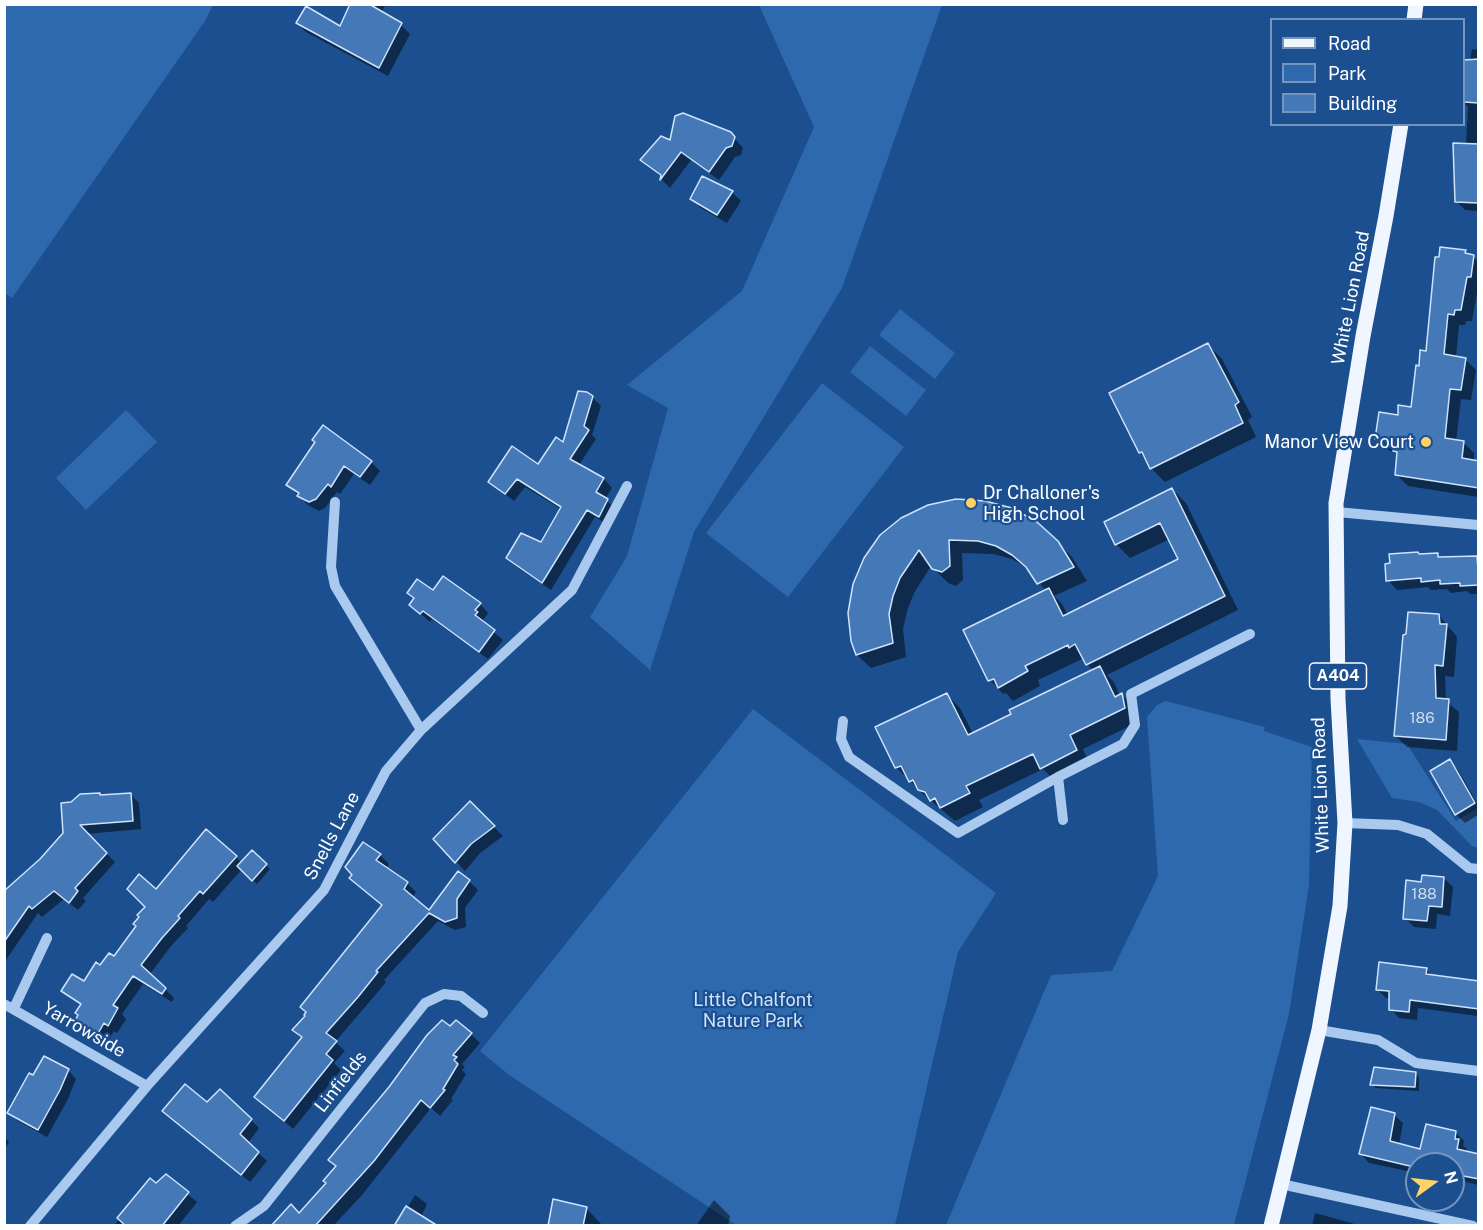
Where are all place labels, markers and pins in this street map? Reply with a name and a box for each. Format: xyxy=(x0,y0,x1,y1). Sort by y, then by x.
place label: Manor View Court xyxy=(1264,431,1414,453)
marker: Manor View Court xyxy=(1419,435,1433,449)
place label: Dr Challoner's High School xyxy=(983,482,1100,524)
marker: Dr Challoner's High School xyxy=(964,496,978,510)

